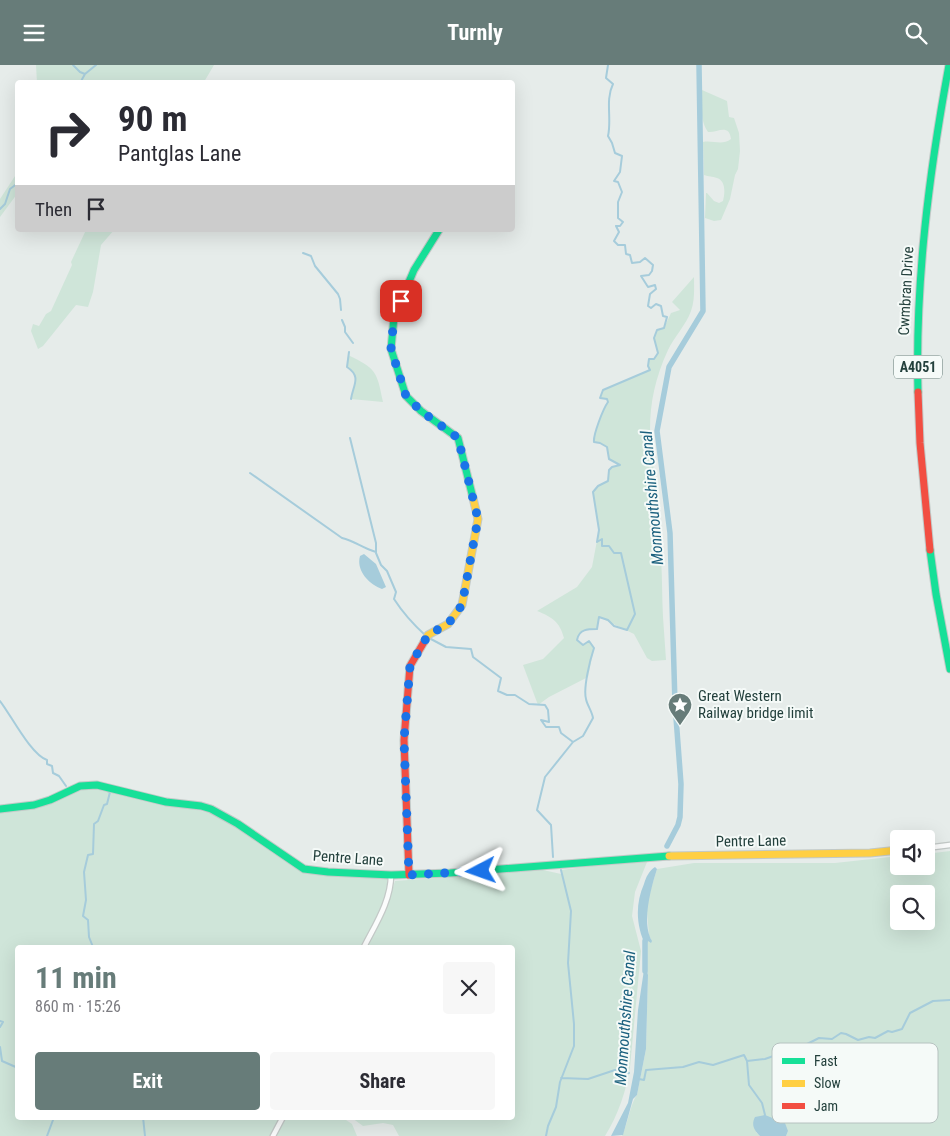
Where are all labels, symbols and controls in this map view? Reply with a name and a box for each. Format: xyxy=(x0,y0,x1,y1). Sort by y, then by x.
icon: menu xyxy=(20,19,48,47)
icon: search xyxy=(902,19,930,47)
text: Turnly xyxy=(447,20,503,45)
text: 90 m xyxy=(118,99,187,140)
icon: right xyxy=(35,100,100,165)
text: Pantglas Lane xyxy=(118,141,241,166)
icon: arrive xyxy=(82,195,110,223)
text: Then xyxy=(35,198,72,221)
street label: Cwmbran Drive xyxy=(895,246,917,336)
pin xyxy=(380,280,422,322)
icon: arrive xyxy=(387,287,415,315)
road number: A4051 xyxy=(894,355,942,379)
water label: Monmouthshire Canal xyxy=(637,430,667,566)
place label: Great Western Railway bridge limit xyxy=(698,687,813,722)
place icon: Great Western Railway bridge limit xyxy=(667,692,693,726)
map controls xyxy=(890,830,935,930)
button: sound xyxy=(890,830,935,875)
street label: Pentre Lane xyxy=(716,831,786,851)
position arrow xyxy=(454,844,506,896)
street label: Pentre Lane xyxy=(312,847,384,869)
button: search xyxy=(890,885,935,930)
water label: Monmouthshire Canal xyxy=(611,950,639,1086)
text: 11 min xyxy=(35,960,117,995)
button: close xyxy=(443,962,495,1014)
text: 860 m · 15:26 xyxy=(35,997,121,1016)
legend xyxy=(772,1043,938,1123)
button: Exit xyxy=(35,1052,260,1110)
button: Share xyxy=(270,1052,495,1110)
text: Fast xyxy=(814,1053,838,1069)
text: Slow xyxy=(814,1075,841,1091)
text: Jam xyxy=(814,1098,838,1114)

